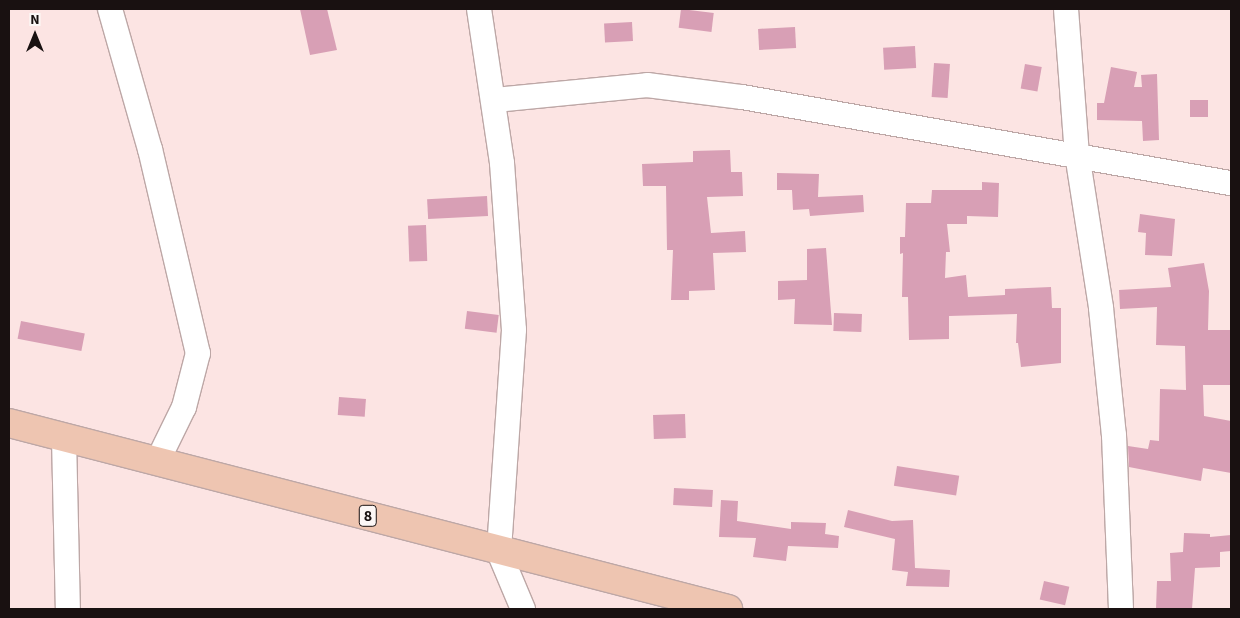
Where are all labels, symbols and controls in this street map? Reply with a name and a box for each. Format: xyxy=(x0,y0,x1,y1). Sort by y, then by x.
north arrow xyxy=(10,10,60,60)
text: N xyxy=(30,10,40,30)
road number: 8 xyxy=(358,502,378,530)

